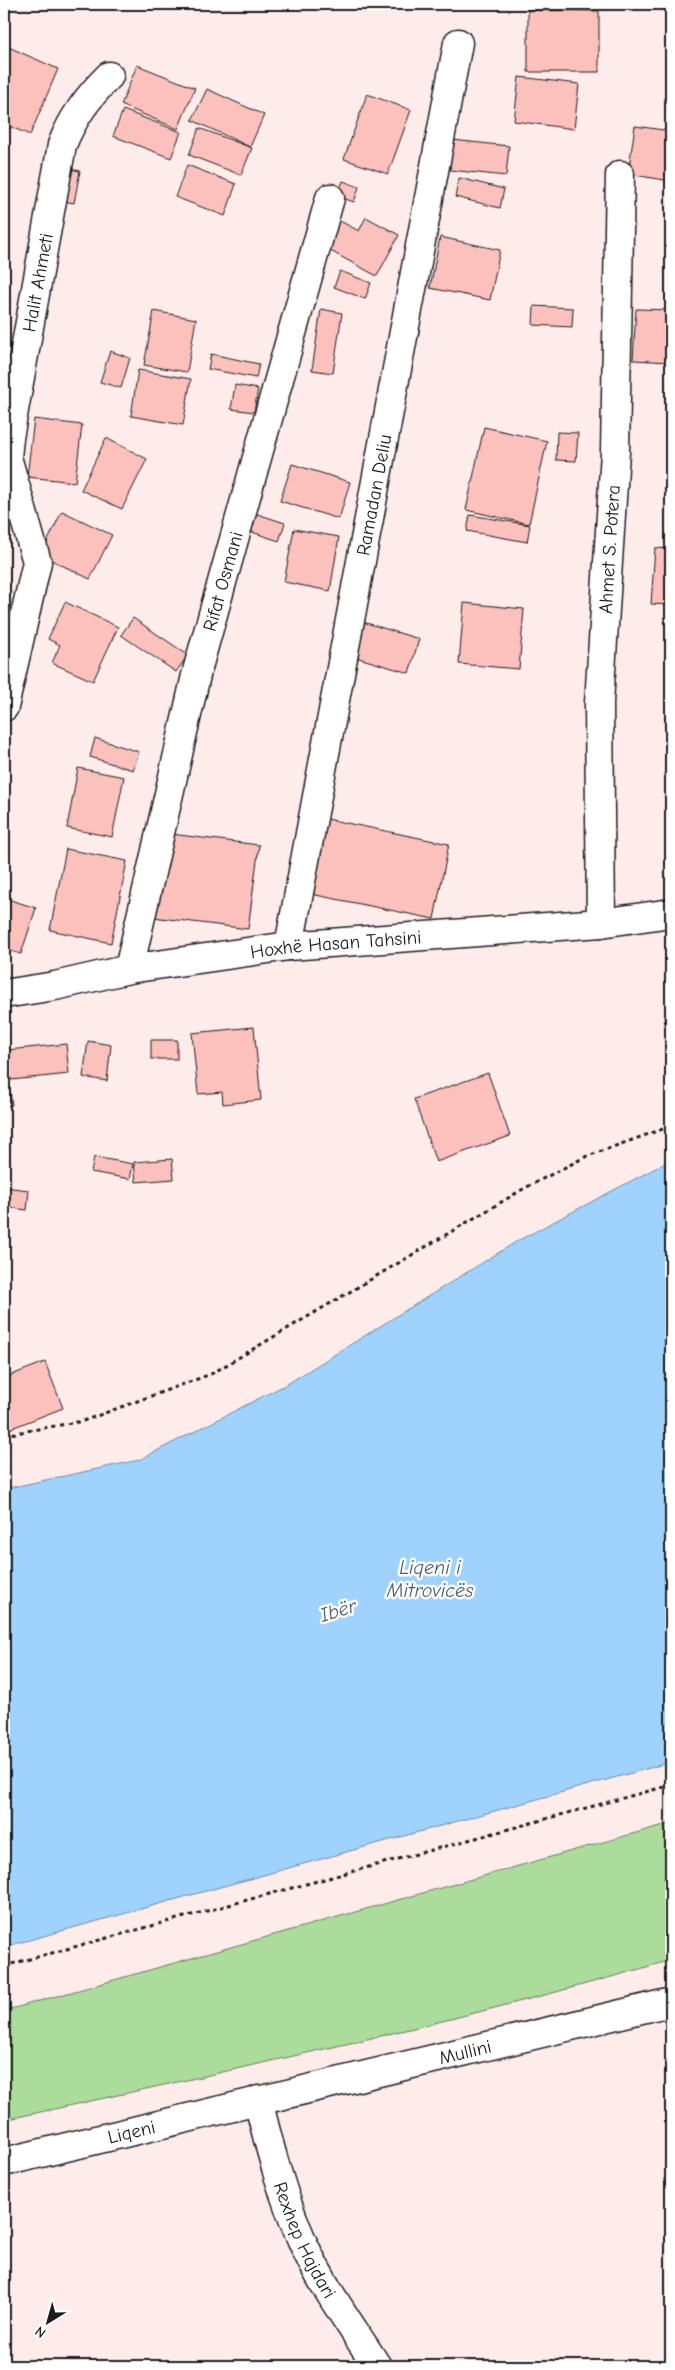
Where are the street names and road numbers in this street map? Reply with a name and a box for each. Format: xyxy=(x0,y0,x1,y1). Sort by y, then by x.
street label: Halit Ahmeti xyxy=(18,232,58,334)
street label: Ramadan Deliu xyxy=(352,433,397,557)
street label: Ahmet S. Potera xyxy=(595,484,625,615)
street label: Rifat Osmani xyxy=(199,529,248,634)
street label: Hoxhë Hasan Tahsini xyxy=(249,926,422,963)
street label: Mullini xyxy=(437,2036,494,2069)
street label: Liqeni xyxy=(106,2116,158,2149)
street label: Rexhep Hajdari xyxy=(269,2179,340,2303)

